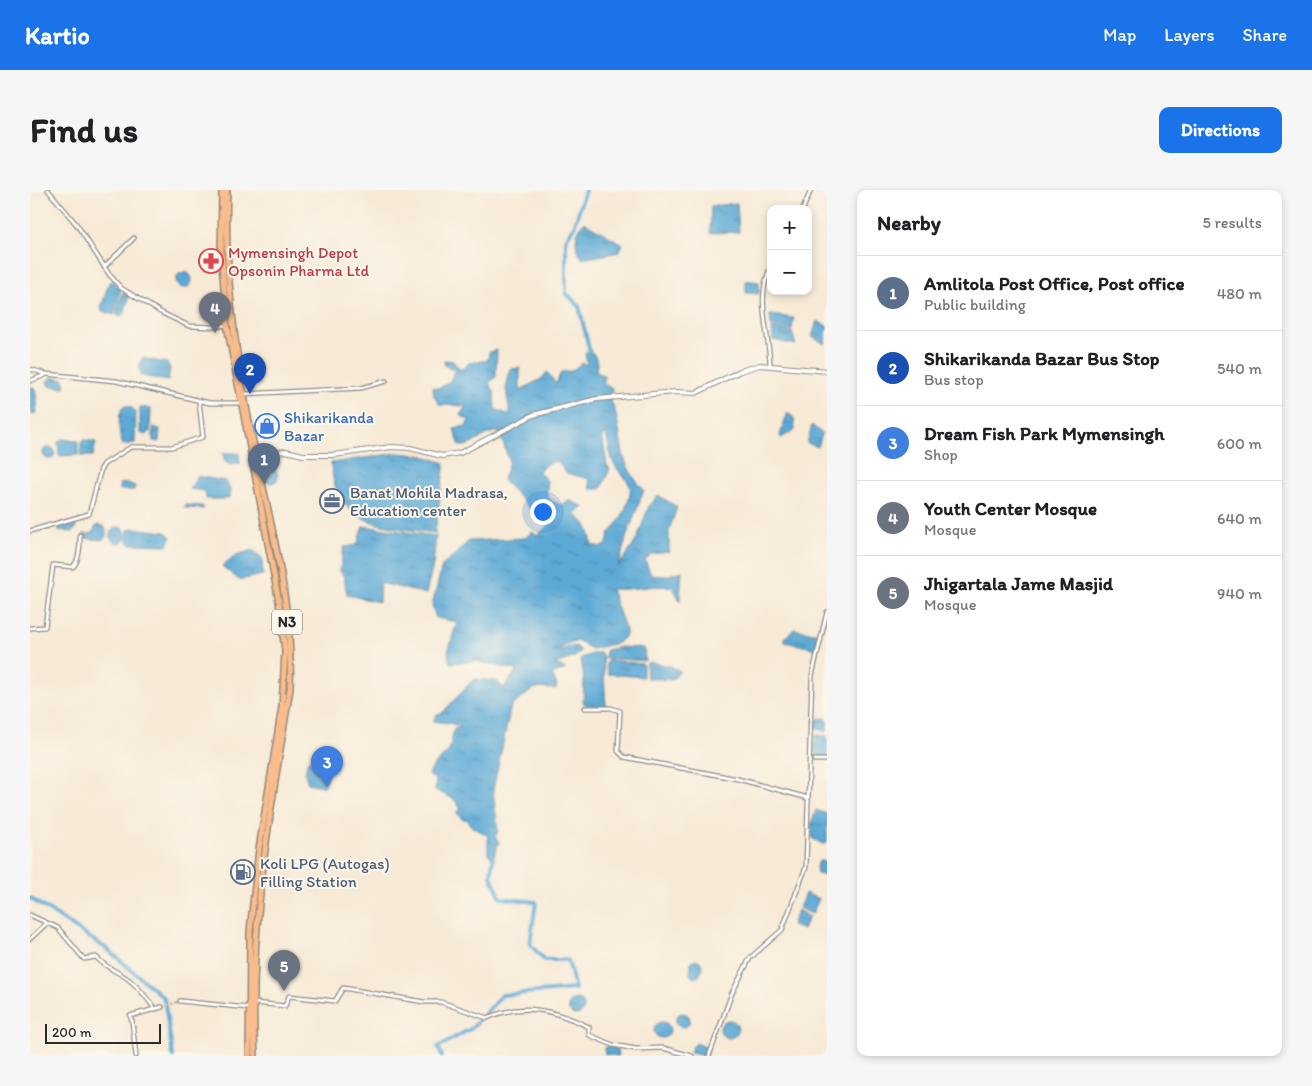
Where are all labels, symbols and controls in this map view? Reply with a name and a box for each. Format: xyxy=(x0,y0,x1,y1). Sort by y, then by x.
text: Kartio xyxy=(25,21,90,50)
text: Map xyxy=(1103,24,1136,46)
text: Layers xyxy=(1164,24,1214,46)
text: Share xyxy=(1242,24,1287,46)
button: Directions xyxy=(1159,107,1282,153)
text: Find us xyxy=(30,109,138,151)
map controls xyxy=(767,205,812,295)
button: + xyxy=(767,205,812,250)
text: Nearby xyxy=(877,210,941,235)
text: 5 results xyxy=(1202,213,1262,232)
place label: Mymensingh Depot Opsonin Pharma Ltd xyxy=(228,243,370,280)
pharmacy icon: Mymensingh Depot Opsonin Pharma Ltd xyxy=(198,248,224,274)
button: − xyxy=(767,250,812,295)
text: Amlitola Post Office, Post office xyxy=(924,272,1185,295)
text: 1 xyxy=(889,284,897,303)
text: 480 m xyxy=(1217,284,1262,303)
pin: 4 xyxy=(199,292,231,333)
text: Public building xyxy=(924,295,1026,314)
text: Shikarikanda Bazar Bus Stop xyxy=(924,347,1159,370)
pin: 2 xyxy=(234,353,266,394)
text: 2 xyxy=(889,359,897,378)
text: 540 m xyxy=(1217,359,1262,378)
text: Bus stop xyxy=(924,370,984,389)
place label: Shikarikanda Bazar xyxy=(284,408,374,445)
shop icon: Shikarikanda Bazar xyxy=(254,413,280,439)
text: Dream Fish Park Mymensingh xyxy=(924,422,1164,445)
text: 3 xyxy=(889,434,897,453)
text: 600 m xyxy=(1217,434,1262,453)
pin: 1 xyxy=(248,443,280,484)
text: Shop xyxy=(924,445,958,464)
place label: Banat Mohila Madrasa, Education center xyxy=(350,483,508,520)
office icon: Banat Mohila Madrasa, Education center xyxy=(319,488,345,514)
text: Youth Center Mosque xyxy=(924,497,1097,520)
your location xyxy=(530,499,556,525)
text: 4 xyxy=(888,509,898,528)
text: 640 m xyxy=(1217,509,1262,528)
text: Mosque xyxy=(924,520,977,539)
text: Jhigartala Jame Masjid xyxy=(924,572,1113,595)
text: 5 xyxy=(889,584,897,603)
text: 940 m xyxy=(1217,584,1262,603)
text: Mosque xyxy=(924,595,977,614)
road number: N3 xyxy=(272,610,302,634)
pin: 3 xyxy=(311,746,343,787)
place label: Koli LPG (Autogas) Filling Station xyxy=(260,854,390,891)
fuel station icon: Koli LPG (Autogas) Filling Station xyxy=(230,859,256,885)
pin: 5 xyxy=(268,950,300,991)
scale bar xyxy=(45,1021,161,1044)
text: 200 m xyxy=(52,1024,92,1041)

